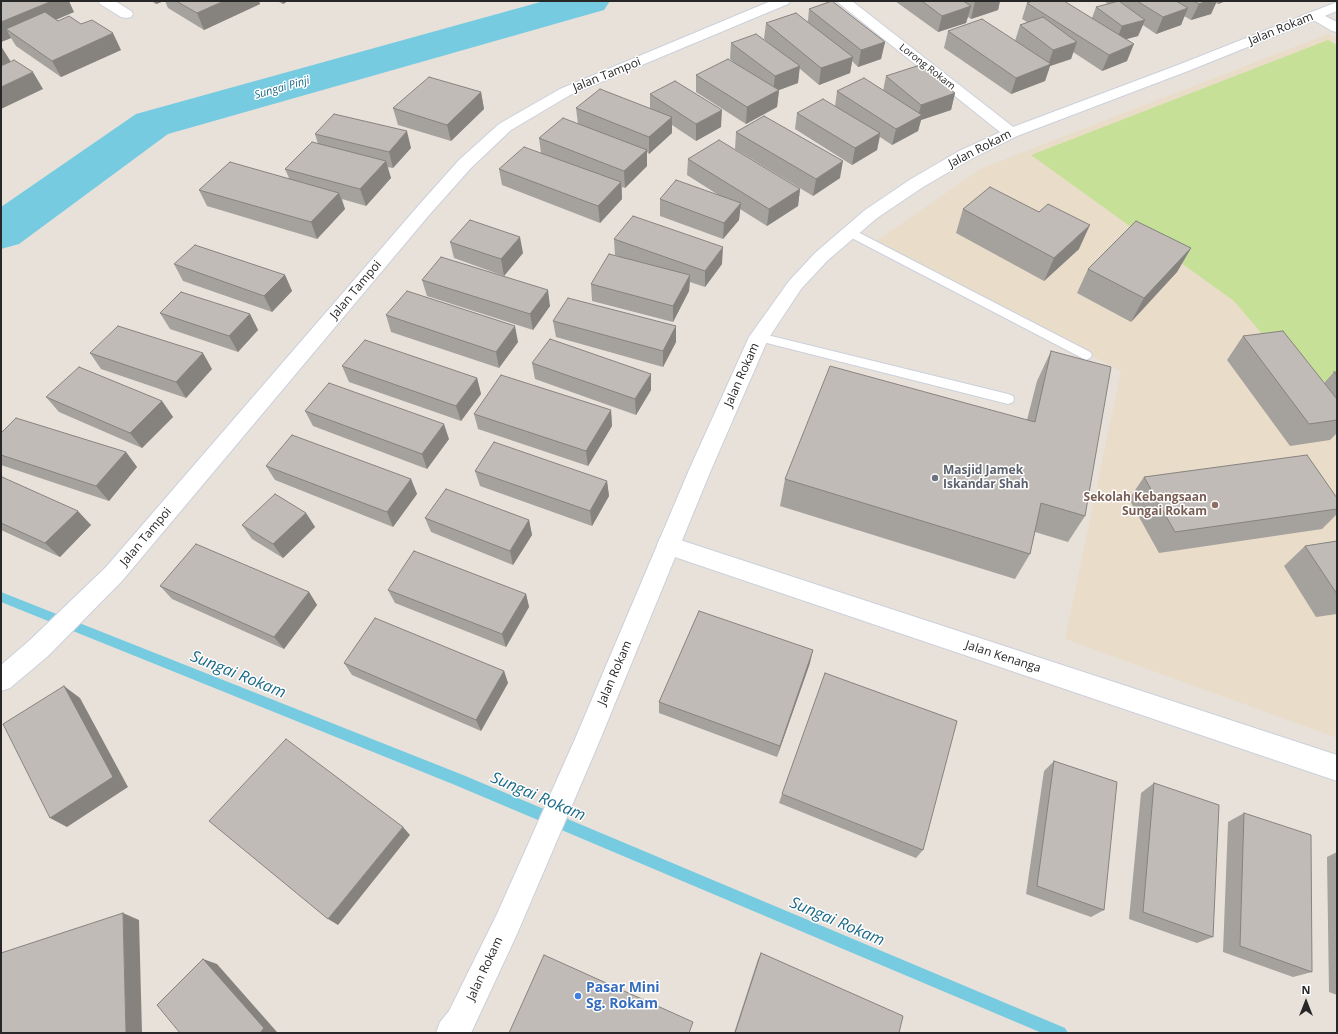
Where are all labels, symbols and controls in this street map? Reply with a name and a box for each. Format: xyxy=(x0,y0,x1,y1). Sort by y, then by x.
street label: Jalan Rokam xyxy=(1246,9,1316,49)
street label: Lorong Rokam xyxy=(897,41,957,93)
street label: Jalan Tampoi xyxy=(571,55,643,95)
water label: Sungai Pinji xyxy=(253,74,311,102)
street label: Jalan Rokam xyxy=(946,127,1014,171)
street label: Jalan Tampoi xyxy=(327,258,385,322)
street label: Jalan Rokam xyxy=(721,341,763,409)
place label: Masjid Jamek Iskandar Shah xyxy=(943,464,1029,492)
marker: Masjid Jamek Iskandar Shah xyxy=(930,473,940,483)
place label: Sekolah Kebangsaan Sungai Rokam xyxy=(1084,491,1207,519)
marker: Sekolah Kebangsaan Sungai Rokam xyxy=(1210,500,1220,510)
street label: Jalan Tampoi xyxy=(117,505,175,569)
street label: Jalan Kenanga xyxy=(963,638,1043,676)
street label: Jalan Rokam xyxy=(595,639,635,707)
water label: Sungai Rokam xyxy=(188,647,288,703)
water label: Sungai Rokam xyxy=(488,768,588,826)
water label: Sungai Rokam xyxy=(787,893,887,951)
street label: Jalan Rokam xyxy=(464,935,506,1003)
place label: Pasar Mini Sg. Rokam xyxy=(586,980,660,1012)
north arrow xyxy=(1286,982,1326,1022)
text: N xyxy=(1302,982,1310,997)
marker: Pasar Mini Sg. Rokam xyxy=(573,991,583,1001)

